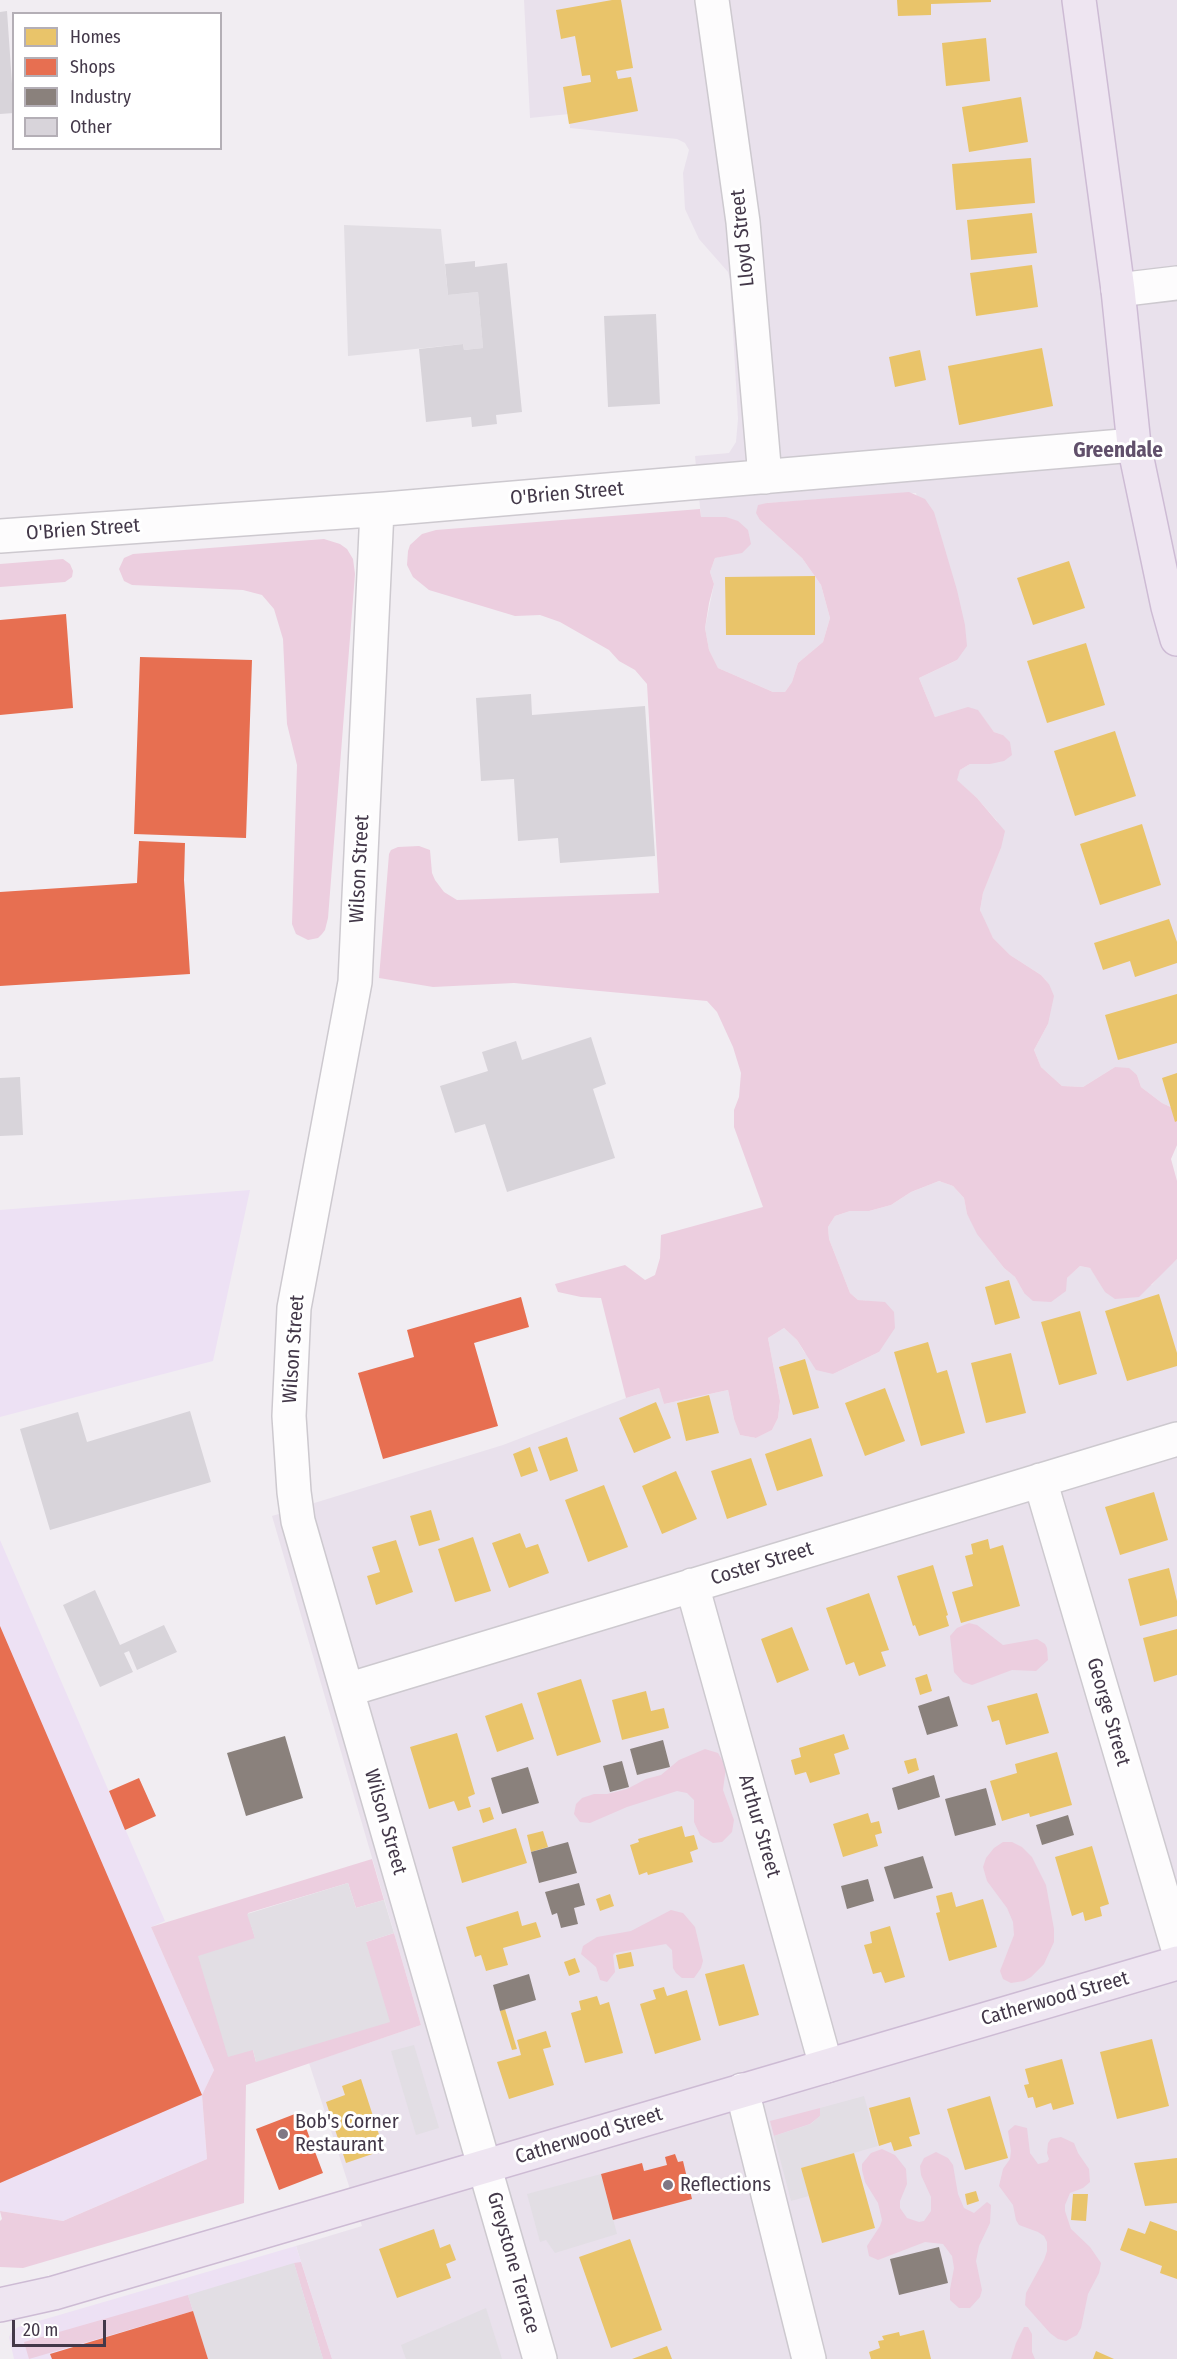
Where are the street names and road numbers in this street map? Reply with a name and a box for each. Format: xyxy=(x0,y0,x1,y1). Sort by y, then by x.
street label: Lloyd Street xyxy=(726,188,760,288)
street label: O'Brien Street xyxy=(509,477,625,511)
street label: O'Brien Street xyxy=(25,514,141,546)
street label: Wilson Street xyxy=(345,814,375,924)
street label: Wilson Street xyxy=(278,1294,310,1404)
street label: Coster Street xyxy=(708,1537,816,1591)
street label: George Street xyxy=(1081,1655,1135,1769)
street label: Wilson Street xyxy=(358,1766,412,1878)
street label: Arthur Street xyxy=(733,1772,785,1880)
street label: Catherwood Street xyxy=(978,1966,1132,2032)
street label: Catherwood Street xyxy=(513,2102,665,2170)
street label: Greystone Terrace xyxy=(481,2189,545,2337)

